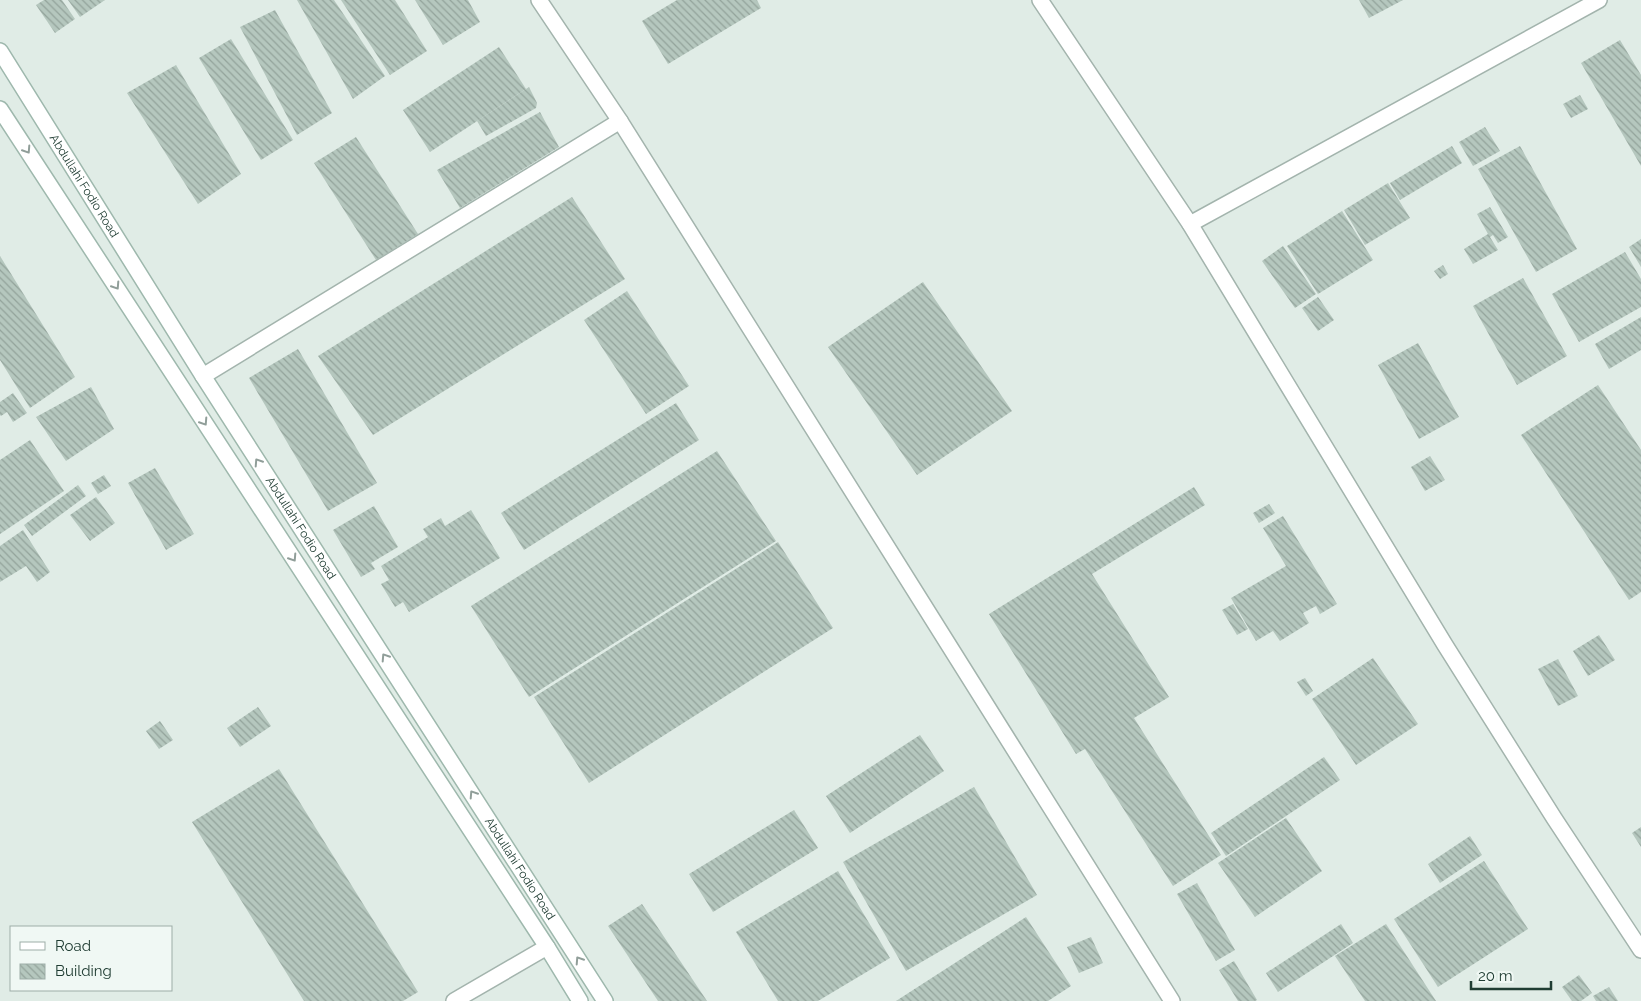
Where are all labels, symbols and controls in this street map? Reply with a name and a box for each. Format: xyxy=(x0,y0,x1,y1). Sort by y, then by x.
street label: Abdullahi Fodio Road xyxy=(47,132,122,240)
one-way arrow xyxy=(20,145,30,154)
one-way arrow xyxy=(109,281,119,290)
one-way arrow xyxy=(198,417,208,426)
one-way arrow xyxy=(255,458,265,467)
street label: Abdullahi Fodio Road xyxy=(263,474,339,582)
one-way arrow xyxy=(287,553,297,562)
one-way arrow xyxy=(382,653,391,663)
one-way arrow xyxy=(469,790,479,799)
street label: Abdullahi Fodio Road xyxy=(482,815,558,922)
legend xyxy=(10,926,172,991)
text: Road xyxy=(55,937,91,955)
one-way arrow xyxy=(576,956,585,966)
scale bar xyxy=(1471,958,1551,990)
text: Building xyxy=(55,962,112,980)
text: 20 m xyxy=(1478,967,1513,985)

